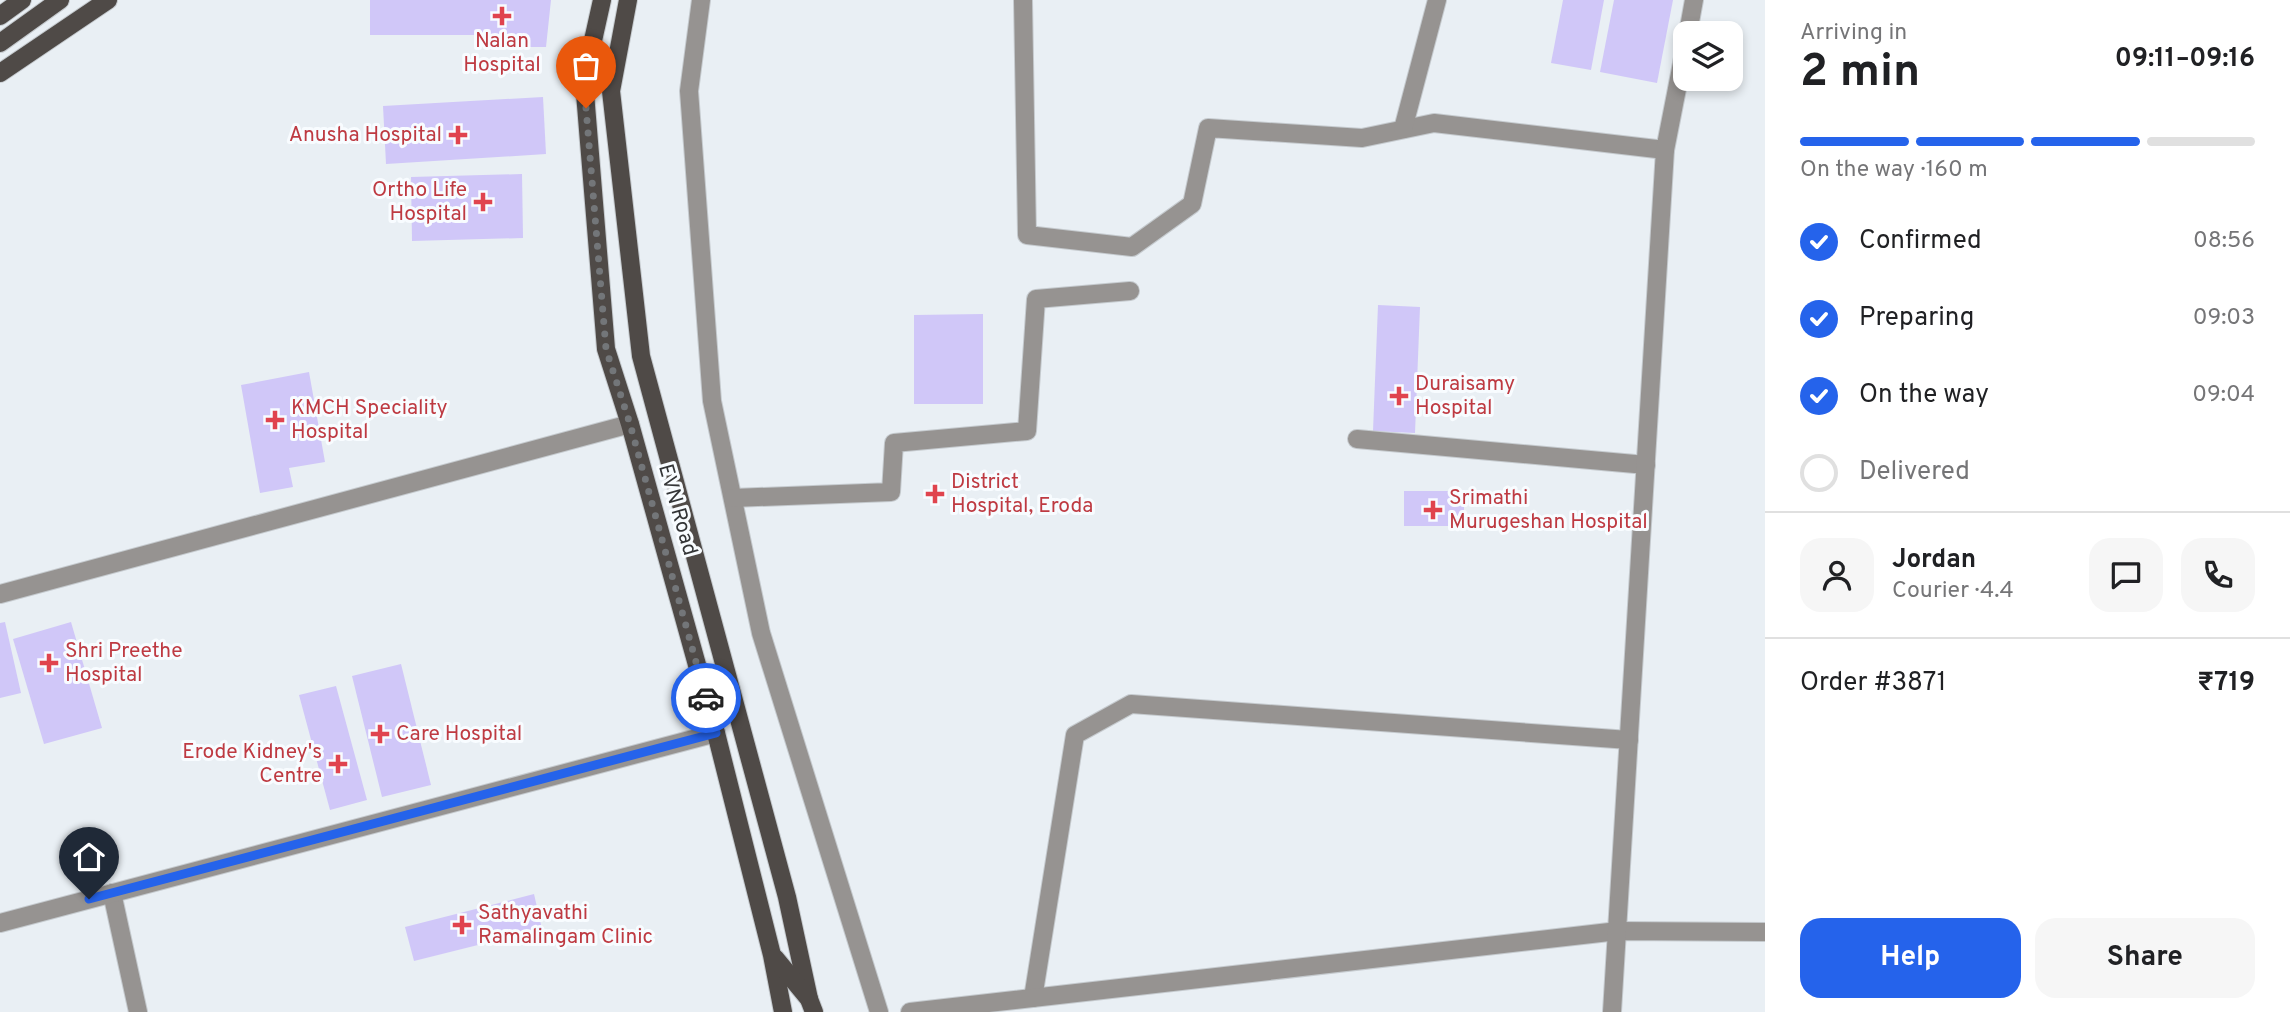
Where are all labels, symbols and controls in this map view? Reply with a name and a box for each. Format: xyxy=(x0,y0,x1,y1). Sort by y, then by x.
marker: Nalan Hospital xyxy=(492,6,512,26)
text: Arriving in xyxy=(1800,19,1907,48)
map controls xyxy=(1673,21,1743,91)
button: layers xyxy=(1673,21,1743,91)
place label: Nalan Hospital xyxy=(463,28,541,79)
pin xyxy=(556,36,616,108)
text: 09:11–09:16 xyxy=(2115,43,2255,76)
text: 2 min xyxy=(1800,44,1920,103)
icon: bag xyxy=(567,47,605,85)
place label: Anusha Hospital xyxy=(289,122,442,149)
marker: Anusha Hospital xyxy=(448,125,468,145)
text: On the way · 160 m xyxy=(1800,156,1988,185)
place label: Ortho Life Hospital xyxy=(372,177,467,228)
marker: Ortho Life Hospital xyxy=(473,192,493,212)
icon: check xyxy=(1800,223,1838,261)
text: Confirmed xyxy=(1859,225,1982,258)
text: 08:56 xyxy=(2193,227,2255,256)
icon: check xyxy=(1800,300,1838,338)
text: Preparing xyxy=(1859,302,1974,335)
text: 09:03 xyxy=(2193,304,2255,333)
place label: Duraisamy Hospital xyxy=(1415,371,1515,422)
icon: check xyxy=(1800,377,1838,415)
text: On the way xyxy=(1859,379,1989,412)
text: 09:04 xyxy=(2192,381,2255,410)
marker: Duraisamy Hospital xyxy=(1389,386,1409,406)
place label: KMCH Speciality Hospital xyxy=(291,395,448,446)
marker: KMCH Speciality Hospital xyxy=(265,410,285,430)
text: Delivered xyxy=(1859,456,1970,489)
street label: EVN Road xyxy=(651,461,703,559)
place label: District Hospital, Eroda xyxy=(951,469,1093,520)
marker: District Hospital, Eroda xyxy=(925,484,945,504)
place label: Srimathi Murugeshan Hospital xyxy=(1449,485,1648,536)
marker: Srimathi Murugeshan Hospital xyxy=(1423,500,1443,520)
button: person xyxy=(1800,538,1874,612)
button: chat xyxy=(2089,538,2163,612)
button: phone xyxy=(2181,538,2255,612)
text: Jordan xyxy=(1892,544,1976,577)
text: Courier · 4.4 xyxy=(1892,577,2014,606)
place label: Shri Preethe Hospital xyxy=(65,638,183,689)
marker: Shri Preethe Hospital xyxy=(39,653,59,673)
courier xyxy=(671,663,741,733)
text: Order #3871 xyxy=(1800,667,1946,700)
text: ₹719 xyxy=(2197,667,2255,700)
icon: car xyxy=(687,679,725,717)
place label: Care Hospital xyxy=(396,721,522,748)
marker: Care Hospital xyxy=(370,724,390,744)
place label: Erode Kidney's Centre xyxy=(182,739,322,790)
marker: Erode Kidney's Centre xyxy=(328,754,348,774)
pin xyxy=(59,827,119,899)
icon: home xyxy=(70,838,108,876)
place label: Sathyavathi Ramalingam Clinic xyxy=(478,900,653,951)
marker: Sathyavathi Ramalingam Clinic xyxy=(452,915,472,935)
button: Help xyxy=(1800,918,2021,998)
button: Share xyxy=(2035,918,2255,998)

